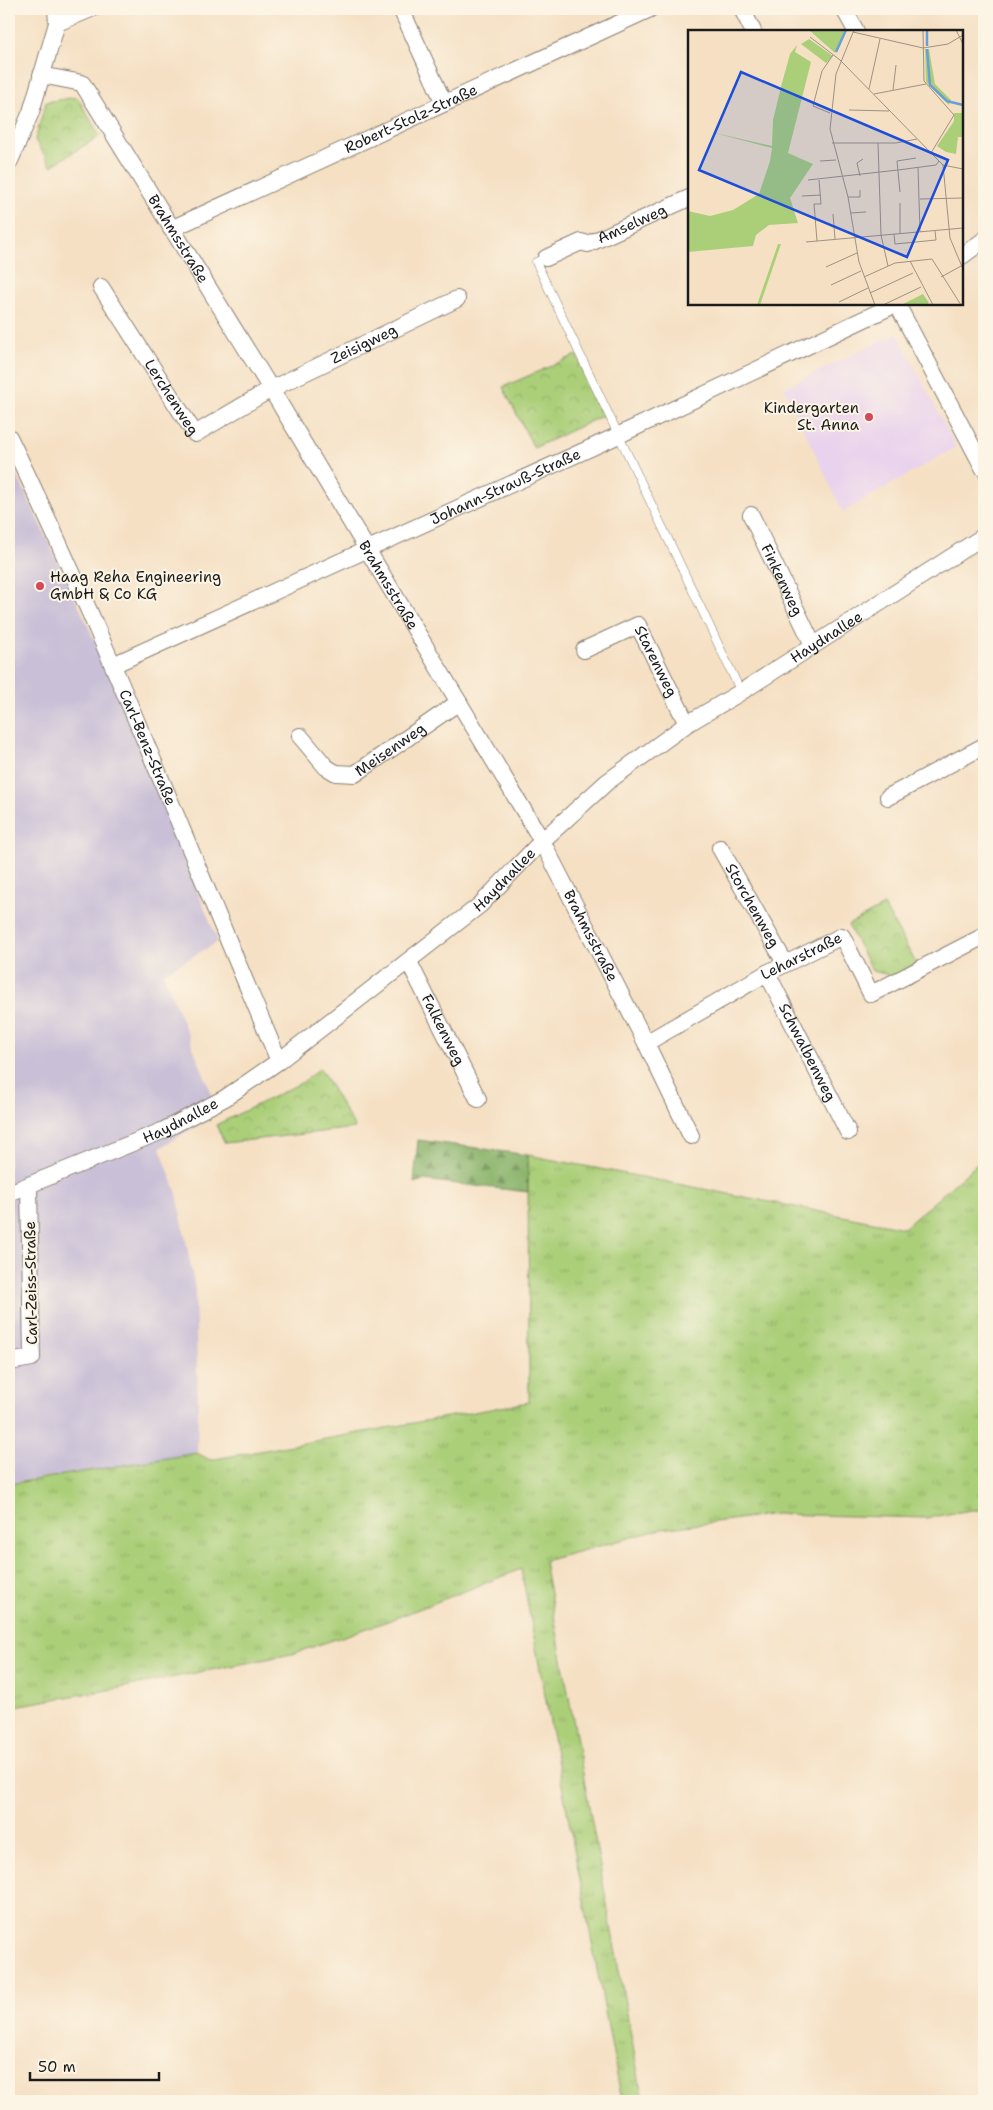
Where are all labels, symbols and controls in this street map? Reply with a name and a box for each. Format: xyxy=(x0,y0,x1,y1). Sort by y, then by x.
inset map xyxy=(688,30,963,305)
street label: Robert-Stolz-Straße xyxy=(341,80,481,158)
street label: Brahmsstraße xyxy=(143,191,213,287)
street label: Amselweg xyxy=(594,200,670,248)
street label: Zeisigweg xyxy=(327,320,400,369)
street label: Lerchenweg xyxy=(140,355,203,439)
place label: Kindergarten St. Anna xyxy=(764,398,860,435)
marker: Kindergarten St. Anna xyxy=(863,411,875,423)
street label: Johann-Strauß-Straße xyxy=(427,444,584,529)
street label: Brahmsstraße xyxy=(354,537,423,633)
street label: Finkenweg xyxy=(756,541,808,619)
place label: Haag Reha Engineering GmbH & Co KG xyxy=(50,567,221,604)
marker: Haag Reha Engineering GmbH & Co KG xyxy=(34,580,46,592)
street label: Haydnallee xyxy=(786,607,866,668)
street label: Starenweg xyxy=(630,622,682,700)
street label: Carl-Benz-Straße xyxy=(114,686,181,808)
street label: Meisenweg xyxy=(351,718,429,781)
street label: Haydnallee xyxy=(469,843,540,917)
street label: Storchenweg xyxy=(721,860,784,951)
street label: Brahmsstraße xyxy=(559,886,623,985)
street label: Leharstraße xyxy=(757,928,845,985)
street label: Falkenweg xyxy=(417,991,470,1069)
street label: Schwalbenweg xyxy=(774,1000,841,1105)
street label: Haydnallee xyxy=(140,1093,222,1148)
street label: Carl-Zeiss-Straße xyxy=(20,1221,42,1345)
scale bar xyxy=(30,2050,159,2082)
text: 50 m xyxy=(38,2057,76,2077)

